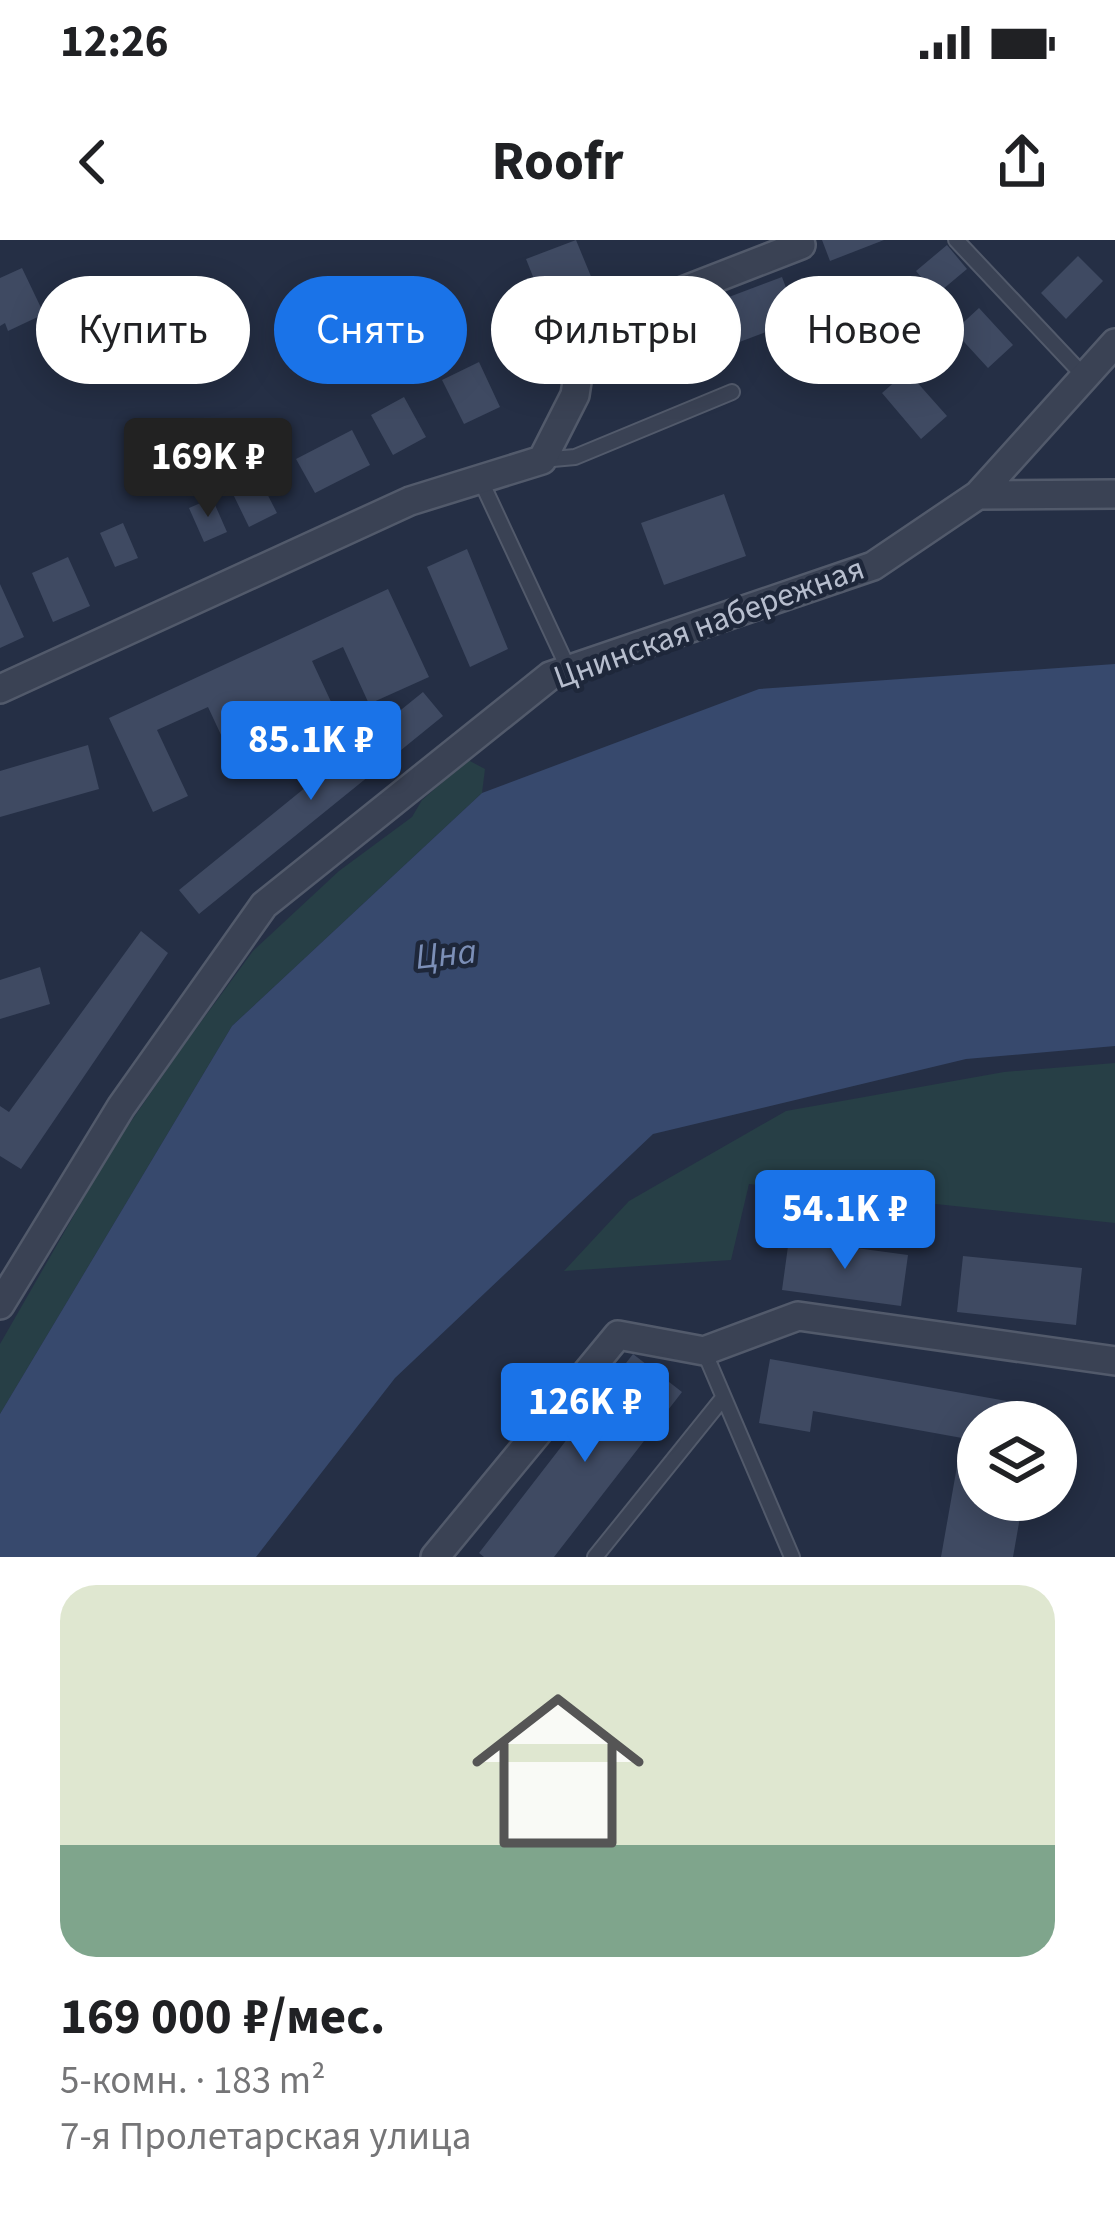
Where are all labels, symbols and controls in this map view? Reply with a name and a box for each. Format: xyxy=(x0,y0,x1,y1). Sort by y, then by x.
text: 12:26 xyxy=(60,10,169,74)
text: Roofr xyxy=(491,124,624,201)
icon: back xyxy=(60,129,126,195)
icon: share xyxy=(989,129,1055,195)
chip: Купить xyxy=(36,276,250,384)
chip: Снять xyxy=(274,276,467,384)
chip: Фильтры xyxy=(491,276,741,384)
chip: Новое xyxy=(765,276,964,384)
pin: 169K ₽ xyxy=(110,418,306,520)
text: 169K ₽ xyxy=(151,429,265,485)
street label: Цнинская набережная xyxy=(547,545,871,701)
pin: 85.1K ₽ xyxy=(200,701,422,803)
text: 85.1K ₽ xyxy=(248,712,374,768)
water label: Цна xyxy=(413,925,479,983)
pin: 54.1K ₽ xyxy=(734,1170,956,1272)
text: 54.1K ₽ xyxy=(782,1181,908,1237)
pin: 126K ₽ xyxy=(487,1363,683,1465)
text: 126K ₽ xyxy=(528,1374,642,1430)
map controls xyxy=(957,1401,1077,1521)
button: layers xyxy=(957,1401,1077,1521)
icon: home xyxy=(450,1663,666,1879)
text: 169 000 ₽/мес. xyxy=(60,1981,385,2053)
text: 5-комн. · 183 m² xyxy=(60,2053,326,2109)
text: 7-я Пролетарская улица xyxy=(60,2109,472,2165)

